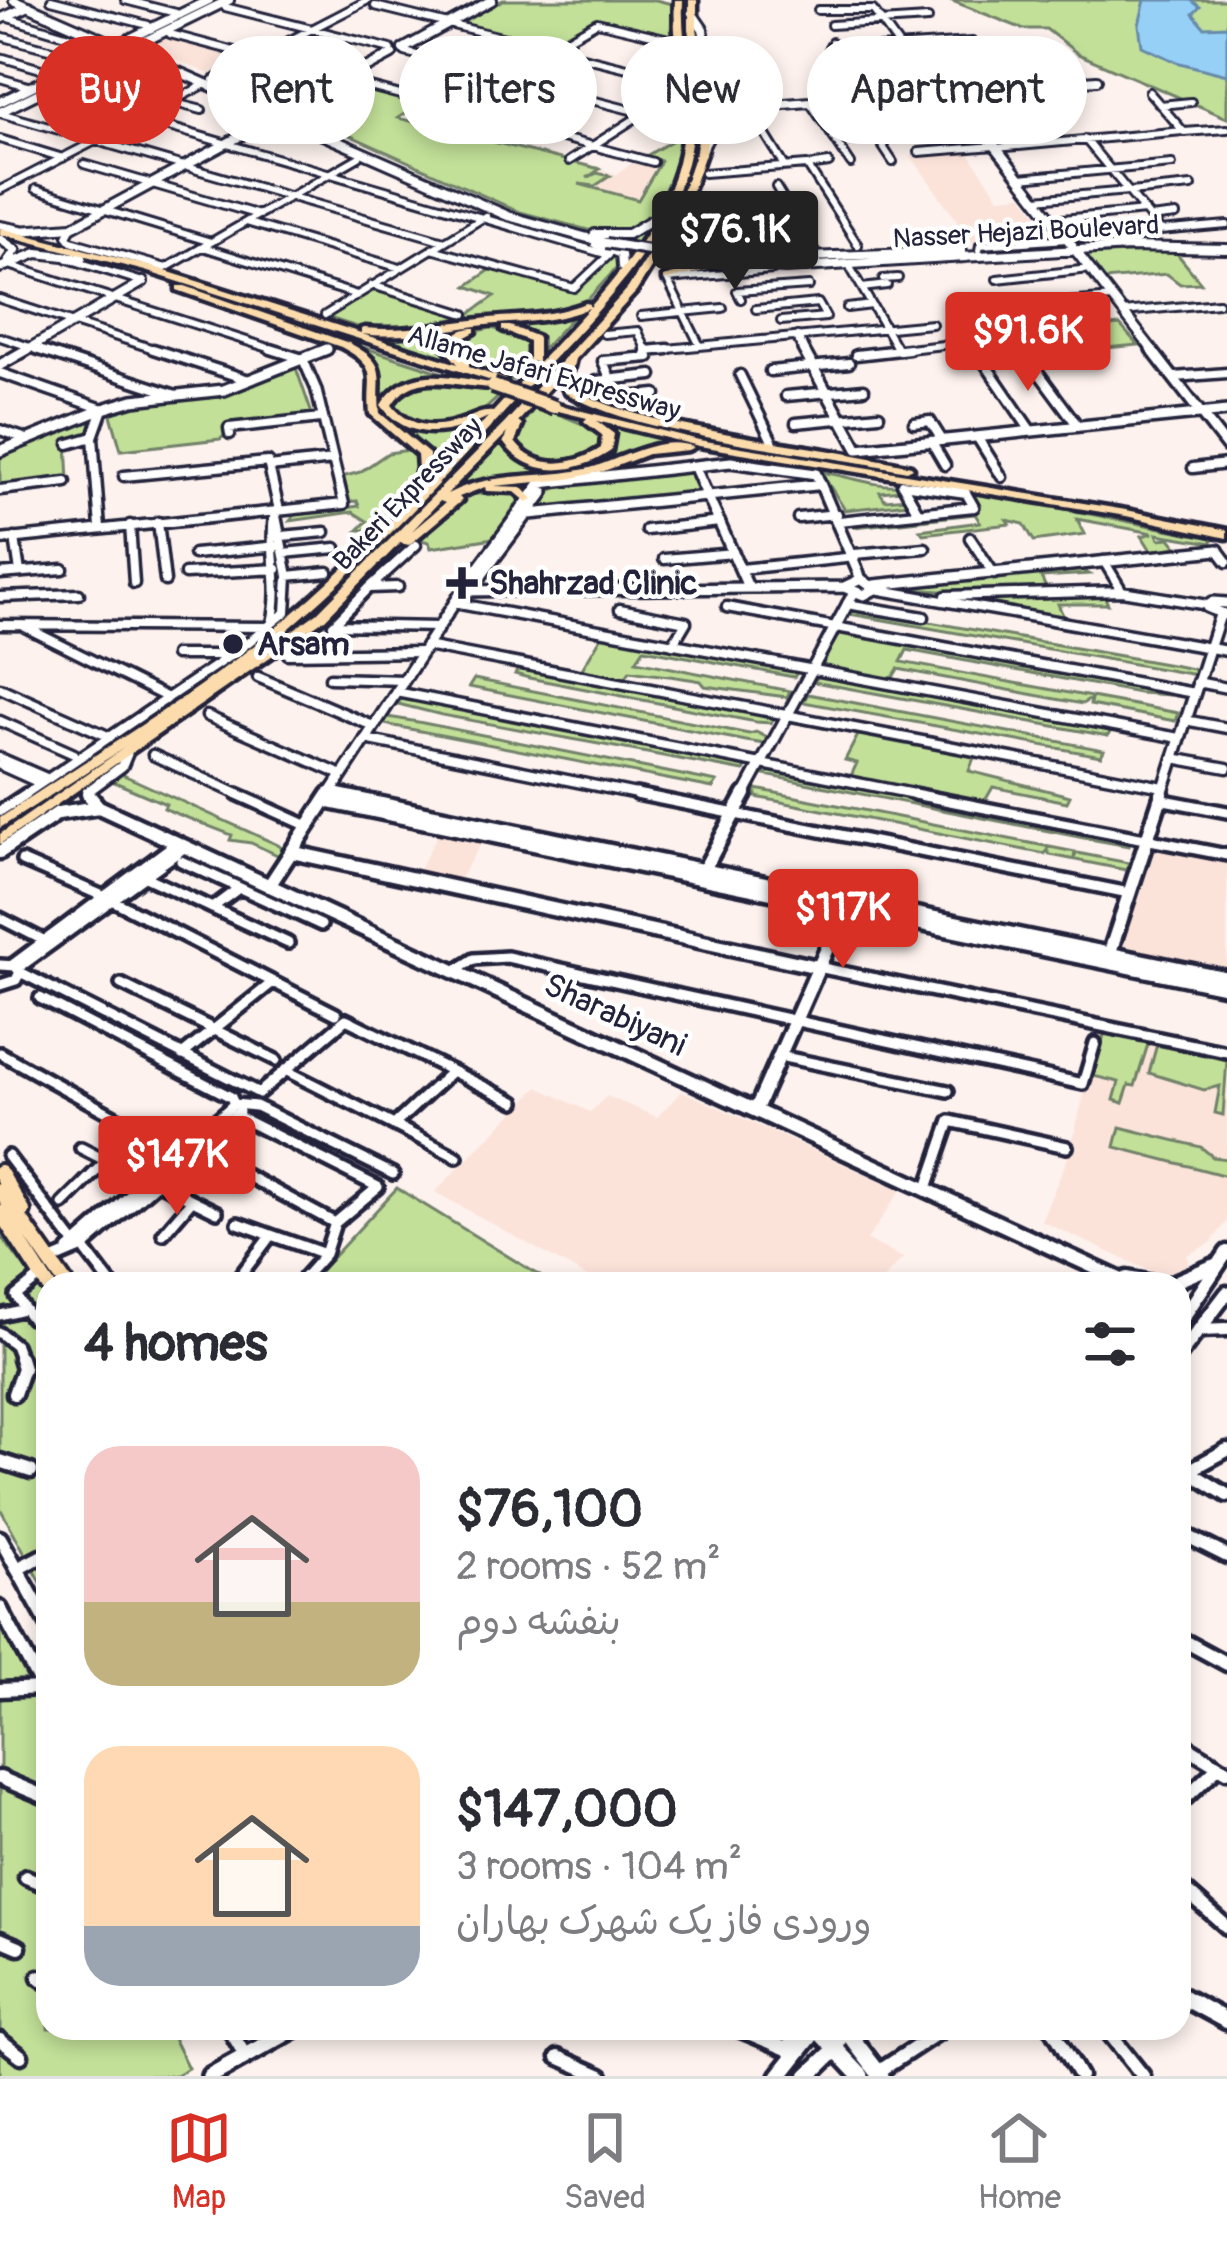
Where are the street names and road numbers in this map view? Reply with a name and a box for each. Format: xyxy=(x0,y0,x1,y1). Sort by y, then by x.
street label: Nasser Hejazi Boulevard xyxy=(892,209,1160,255)
street label: Allame Jafari Expressway xyxy=(404,318,685,428)
street label: Bakeri Expressway xyxy=(326,410,490,578)
street label: Sharabiyani xyxy=(537,964,693,1066)

